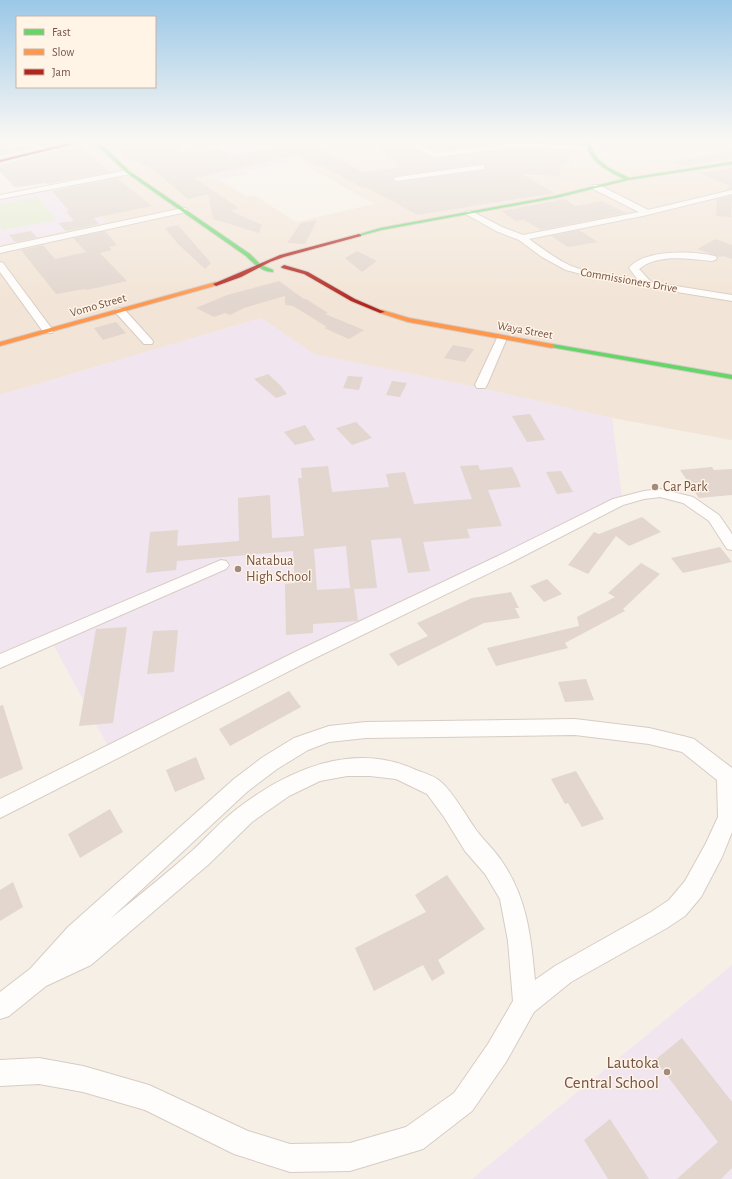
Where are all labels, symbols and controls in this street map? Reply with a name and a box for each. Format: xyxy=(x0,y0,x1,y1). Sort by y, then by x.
legend xyxy=(16,16,156,88)
text: Fast xyxy=(52,26,71,38)
text: Slow xyxy=(52,46,74,58)
text: Jam xyxy=(52,66,71,78)
street label: Commissioners Drive xyxy=(580,266,678,294)
street label: Vomo Street xyxy=(69,291,128,319)
street label: Waya Street xyxy=(496,319,554,342)
place label: Car Park xyxy=(663,480,708,494)
marker: Car Park xyxy=(650,482,660,492)
place label: Natabua High School xyxy=(246,554,312,584)
marker: Natabua High School xyxy=(233,564,243,574)
place label: Lautoka Central School xyxy=(564,1054,659,1091)
marker: Lautoka Central School xyxy=(662,1067,672,1077)

